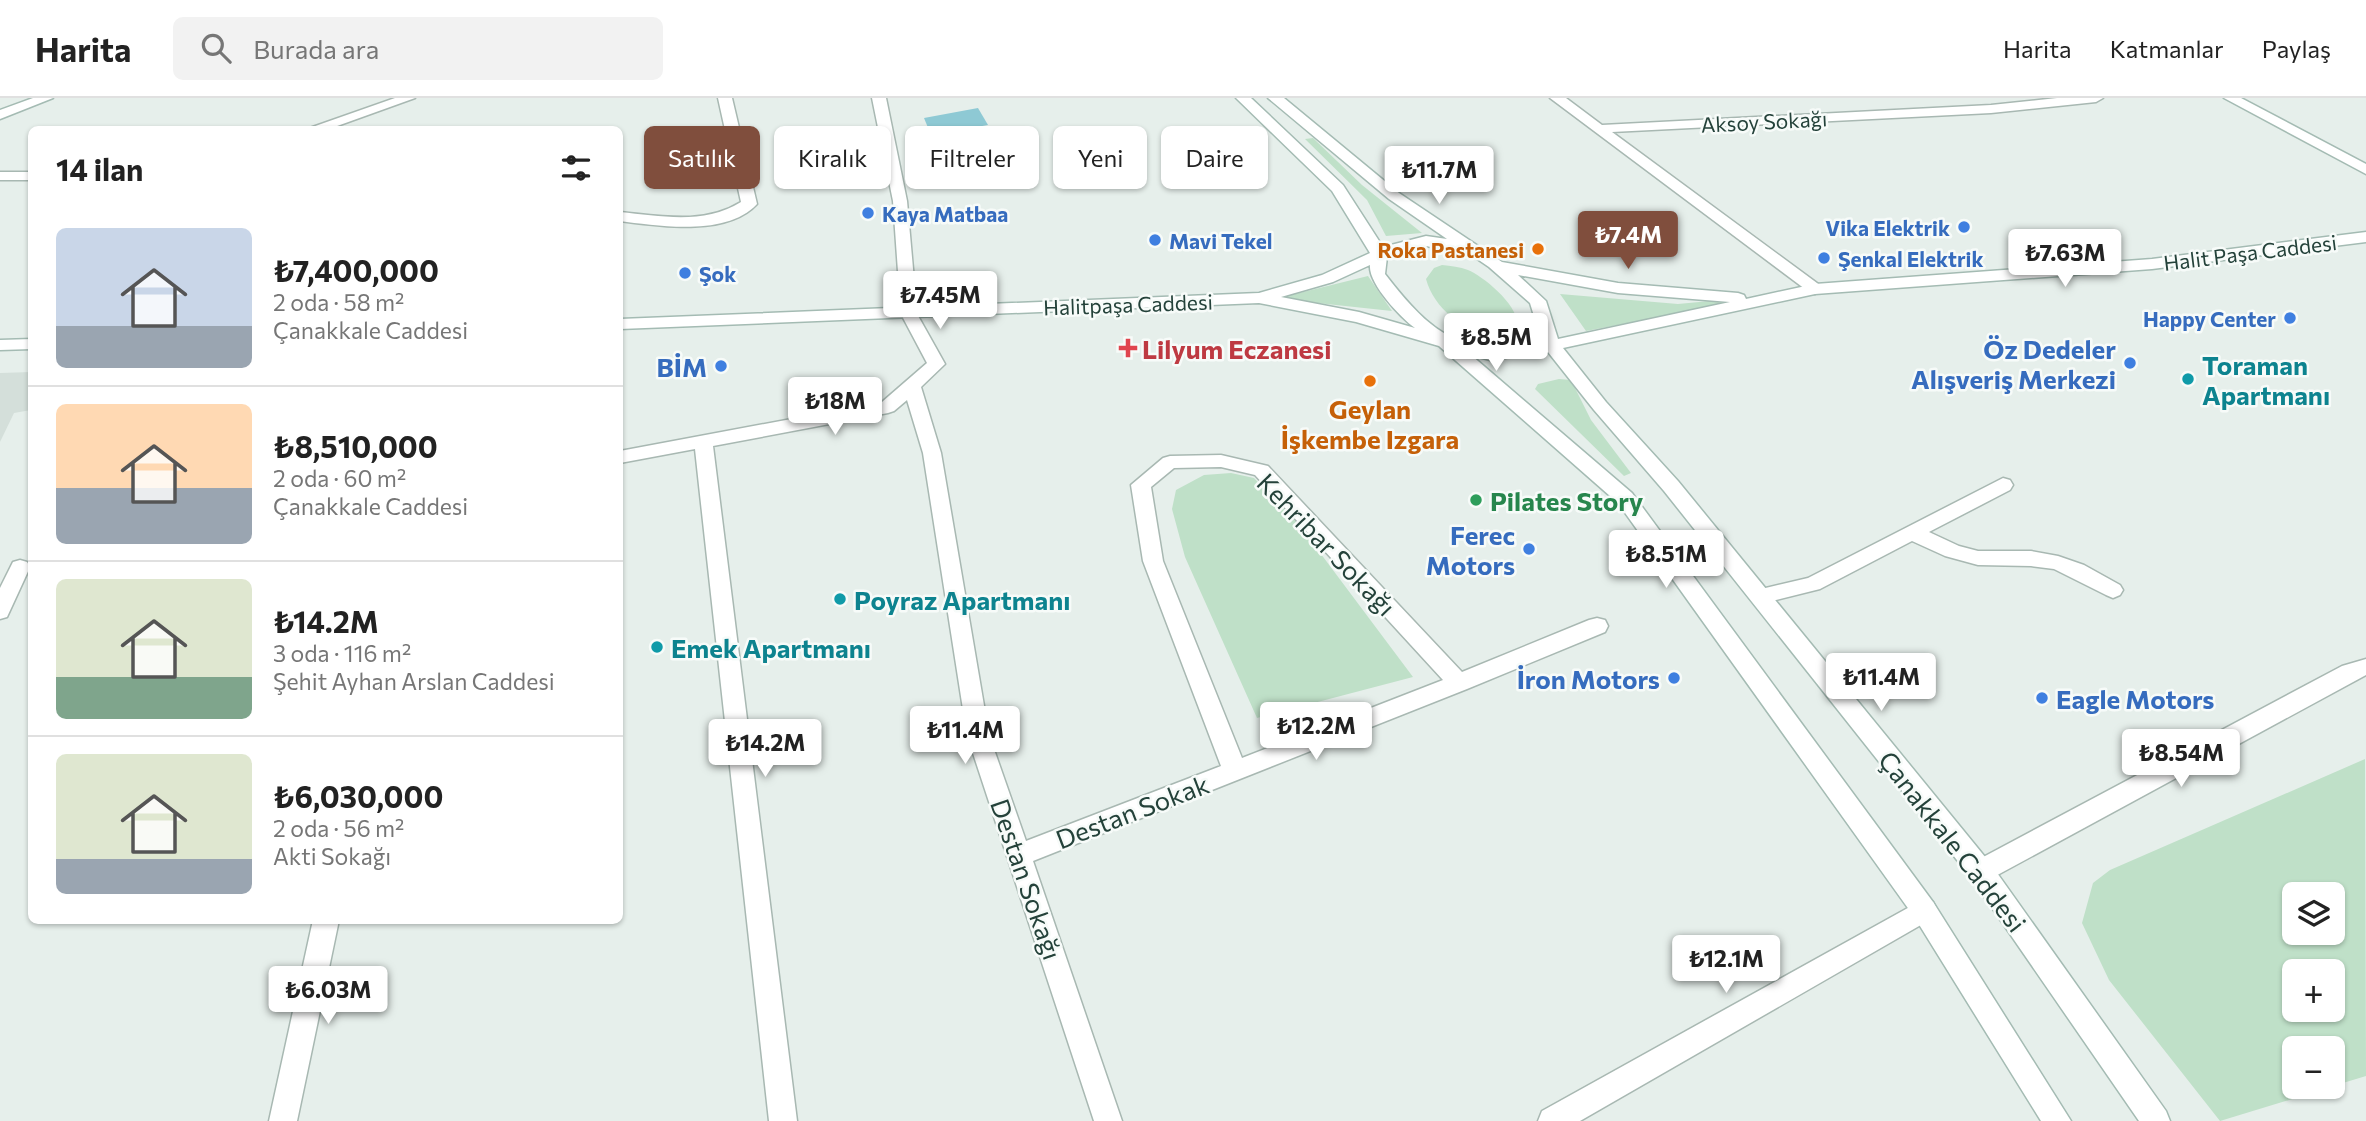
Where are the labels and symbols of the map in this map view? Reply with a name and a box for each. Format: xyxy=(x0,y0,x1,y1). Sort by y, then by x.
street label: Aksoy Sokağı xyxy=(1700,105,1828,137)
pin: ₺11.7M xyxy=(1382,146,1496,206)
place label: Kaya Matbaa xyxy=(882,201,1008,226)
marker: Kaya Matbaa xyxy=(860,205,876,221)
pin: ₺7.4M xyxy=(1579,212,1677,271)
place label: Vika Elektrik xyxy=(1825,215,1950,240)
marker: Vika Elektrik xyxy=(1956,219,1972,235)
place label: Mavi Tekel xyxy=(1169,228,1272,253)
street label: Halit Paşa Caddesi xyxy=(2162,229,2338,275)
pin: ₺7.63M xyxy=(2008,230,2122,289)
marker: Mavi Tekel xyxy=(1147,232,1163,248)
place label: Roka Pastanesi xyxy=(1377,237,1524,262)
marker: Roka Pastanesi xyxy=(1530,241,1546,257)
place label: Şenkal Elektrik xyxy=(1838,246,1983,271)
marker: Şenkal Elektrik xyxy=(1816,250,1832,266)
place label: Şok xyxy=(699,261,736,286)
marker: Şok xyxy=(677,265,693,281)
pin: ₺7.45M xyxy=(883,272,997,331)
street label: Halitpaşa Caddesi xyxy=(1043,289,1213,319)
place label: Happy Center xyxy=(2143,306,2276,331)
marker: Happy Center xyxy=(2282,310,2298,326)
pin: ₺8.5M xyxy=(1447,314,1545,373)
place label: Lilyum Eczanesi xyxy=(1142,333,1331,364)
place label: Öz Dedeler Alışveriş Merkezi xyxy=(1911,333,2116,394)
marker: Lilyum Eczanesi xyxy=(1120,340,1136,356)
place label: Toraman Apartmanı xyxy=(2202,349,2330,410)
place label: BİM xyxy=(657,351,707,382)
marker: Öz Dedeler Alışveriş Merkezi xyxy=(2122,355,2138,371)
marker: BİM xyxy=(713,358,729,374)
marker: Toraman Apartmanı xyxy=(2180,371,2196,387)
marker: Geylan İşkembe Izgara xyxy=(1362,373,1378,389)
pin: ₺18M xyxy=(794,378,876,437)
place label: Geylan İşkembe Izgara xyxy=(1281,393,1459,454)
street label: Kehribar Sokağı xyxy=(1251,466,1403,622)
place label: Pilates Story xyxy=(1490,485,1643,516)
marker: Pilates Story xyxy=(1468,492,1484,508)
place label: Ferec Motors xyxy=(1426,519,1515,580)
pin: ₺8.51M xyxy=(1609,531,1723,590)
marker: Ferec Motors xyxy=(1521,541,1537,557)
place label: Poyraz Apartmanı xyxy=(854,584,1070,615)
marker: Poyraz Apartmanı xyxy=(832,591,848,607)
place label: Emek Apartmanı xyxy=(671,632,871,663)
marker: Emek Apartmanı xyxy=(649,639,665,655)
pin: ₺11.4M xyxy=(1824,654,1938,713)
place label: İron Motors xyxy=(1517,663,1660,694)
marker: İron Motors xyxy=(1666,670,1682,686)
place label: Eagle Motors xyxy=(2056,683,2214,714)
marker: Eagle Motors xyxy=(2034,690,2050,706)
pin: ₺12.2M xyxy=(1259,702,1373,762)
pin: ₺11.4M xyxy=(908,706,1022,766)
pin: ₺14.2M xyxy=(708,720,822,779)
pin: ₺8.54M xyxy=(2124,730,2238,789)
street label: Çanakkale Caddesi xyxy=(1873,745,2033,937)
street label: Destan Sokak xyxy=(1051,768,1213,854)
street label: Destan Sokağı xyxy=(985,795,1069,963)
pin: ₺12.1M xyxy=(1669,936,1783,995)
pin: ₺6.03M xyxy=(271,967,385,1026)

